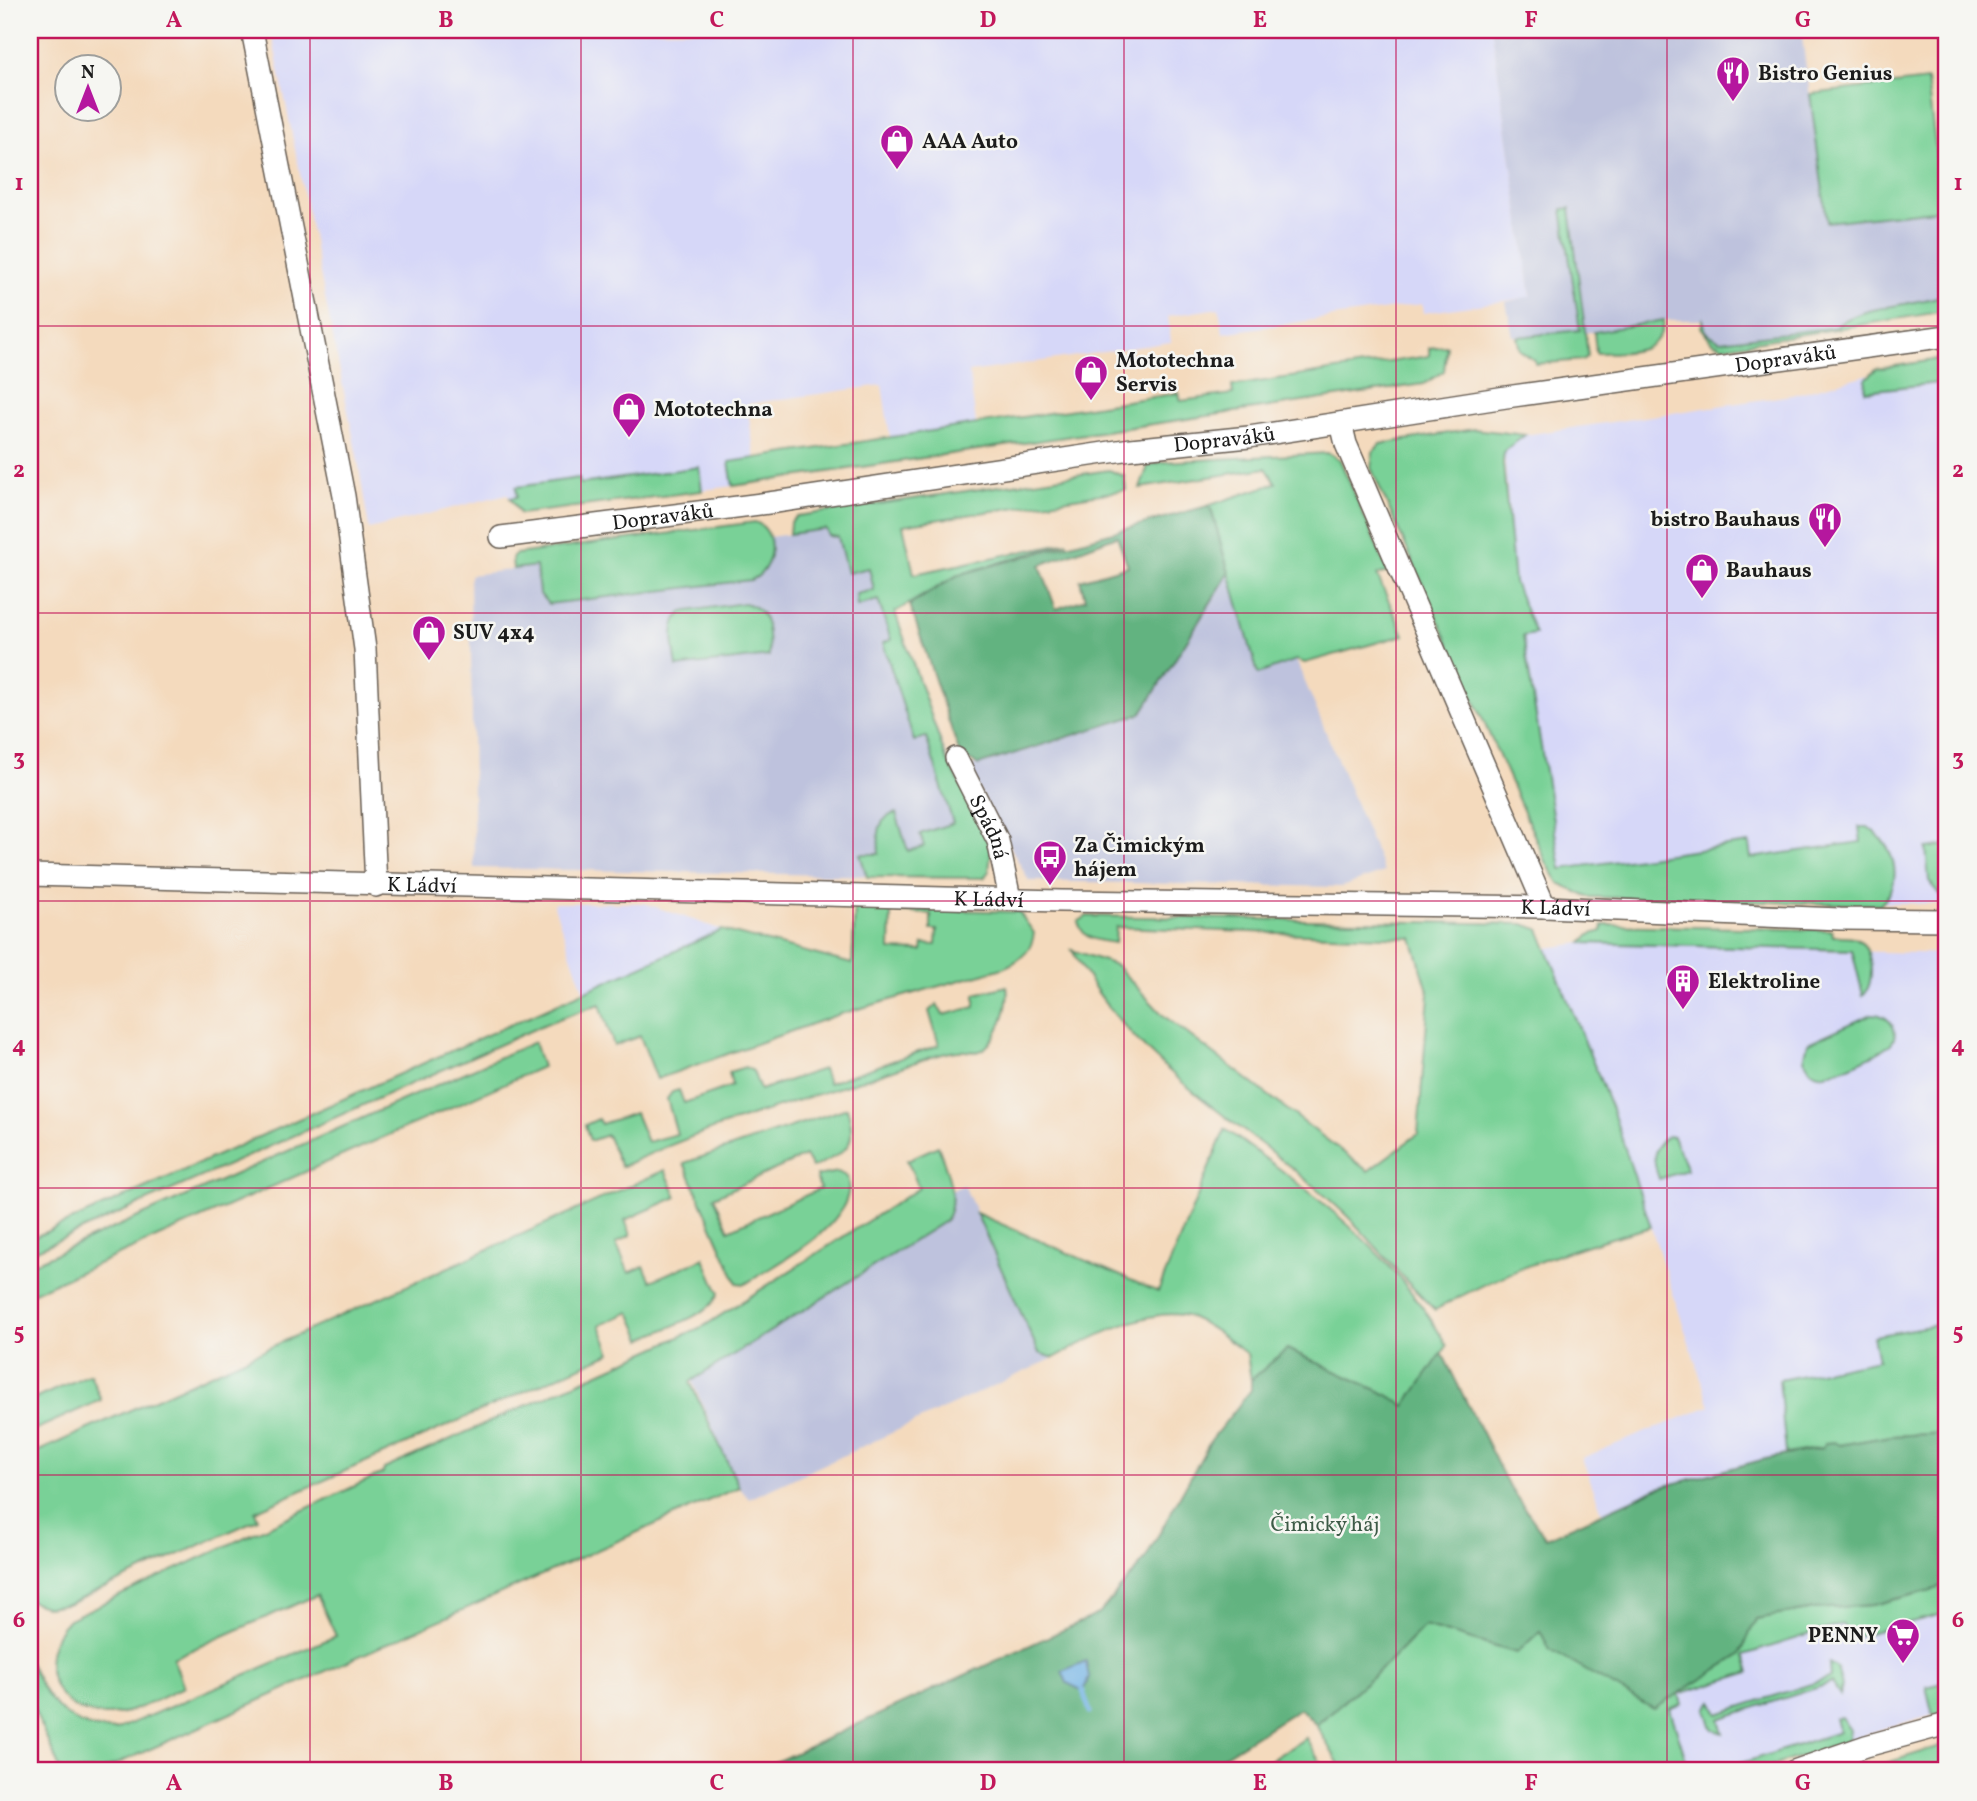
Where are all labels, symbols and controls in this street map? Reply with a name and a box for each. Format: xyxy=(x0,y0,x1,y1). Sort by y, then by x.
text: A xyxy=(166,5,182,37)
text: B xyxy=(438,5,454,37)
text: C xyxy=(710,5,724,37)
text: D xyxy=(980,5,997,37)
text: E xyxy=(1253,5,1267,37)
text: F xyxy=(1524,5,1538,37)
text: G xyxy=(1795,5,1811,37)
north arrow xyxy=(52,52,122,122)
restaurant icon: Bistro Genius xyxy=(1714,54,1752,103)
text: N xyxy=(81,60,95,86)
place label: Bistro Genius xyxy=(1758,60,1893,89)
shop icon: AAA Auto xyxy=(878,122,916,171)
place label: AAA Auto xyxy=(922,128,1018,157)
text: 1 xyxy=(14,168,24,200)
text: 1 xyxy=(1953,168,1963,200)
street label: Dopraváků xyxy=(1733,338,1838,381)
place label: Mototechna Servis xyxy=(1116,347,1235,400)
shop icon: Mototechna Servis xyxy=(1072,353,1110,402)
shop icon: Mototechna xyxy=(610,390,648,439)
place label: Mototechna xyxy=(654,396,773,425)
street label: Dopraváků xyxy=(1172,420,1277,461)
text: 2 xyxy=(13,455,25,487)
text: 2 xyxy=(1952,455,1964,487)
street label: Dopraváků xyxy=(610,497,715,539)
restaurant icon: bistro Bauhaus xyxy=(1806,500,1844,549)
place label: bistro Bauhaus xyxy=(1651,506,1800,535)
shop icon: Bauhaus xyxy=(1683,551,1721,600)
place label: Bauhaus xyxy=(1726,557,1812,586)
shop icon: SUV 4x4 xyxy=(410,613,448,662)
place label: SUV 4x4 xyxy=(453,619,535,648)
text: 3 xyxy=(13,743,25,775)
text: 3 xyxy=(1952,743,1964,775)
street label: Spádná xyxy=(961,790,1014,862)
place label: Za Čimickým hájem xyxy=(1074,832,1205,885)
bus stop icon: Za Čimickým hájem xyxy=(1031,838,1069,887)
street label: K Ládví xyxy=(386,871,458,902)
street label: K Ládví xyxy=(953,885,1025,916)
street label: K Ládví xyxy=(1520,894,1592,925)
building icon: Elektroline xyxy=(1664,962,1702,1011)
place label: Elektroline xyxy=(1708,968,1820,997)
text: 4 xyxy=(12,1030,26,1062)
text: 4 xyxy=(1951,1030,1965,1062)
text: 5 xyxy=(13,1317,25,1349)
text: 5 xyxy=(1952,1317,1964,1349)
park label: Čimický háj xyxy=(1270,1511,1380,1540)
text: 6 xyxy=(13,1605,25,1637)
text: 6 xyxy=(1952,1605,1964,1637)
supermarket icon: PENNY xyxy=(1884,1616,1922,1665)
place label: PENNY xyxy=(1808,1622,1878,1651)
text: A xyxy=(166,1768,182,1800)
text: B xyxy=(438,1768,454,1800)
text: C xyxy=(710,1768,724,1800)
text: D xyxy=(980,1768,997,1800)
text: E xyxy=(1253,1768,1267,1800)
text: F xyxy=(1524,1768,1538,1800)
text: G xyxy=(1795,1768,1811,1800)

